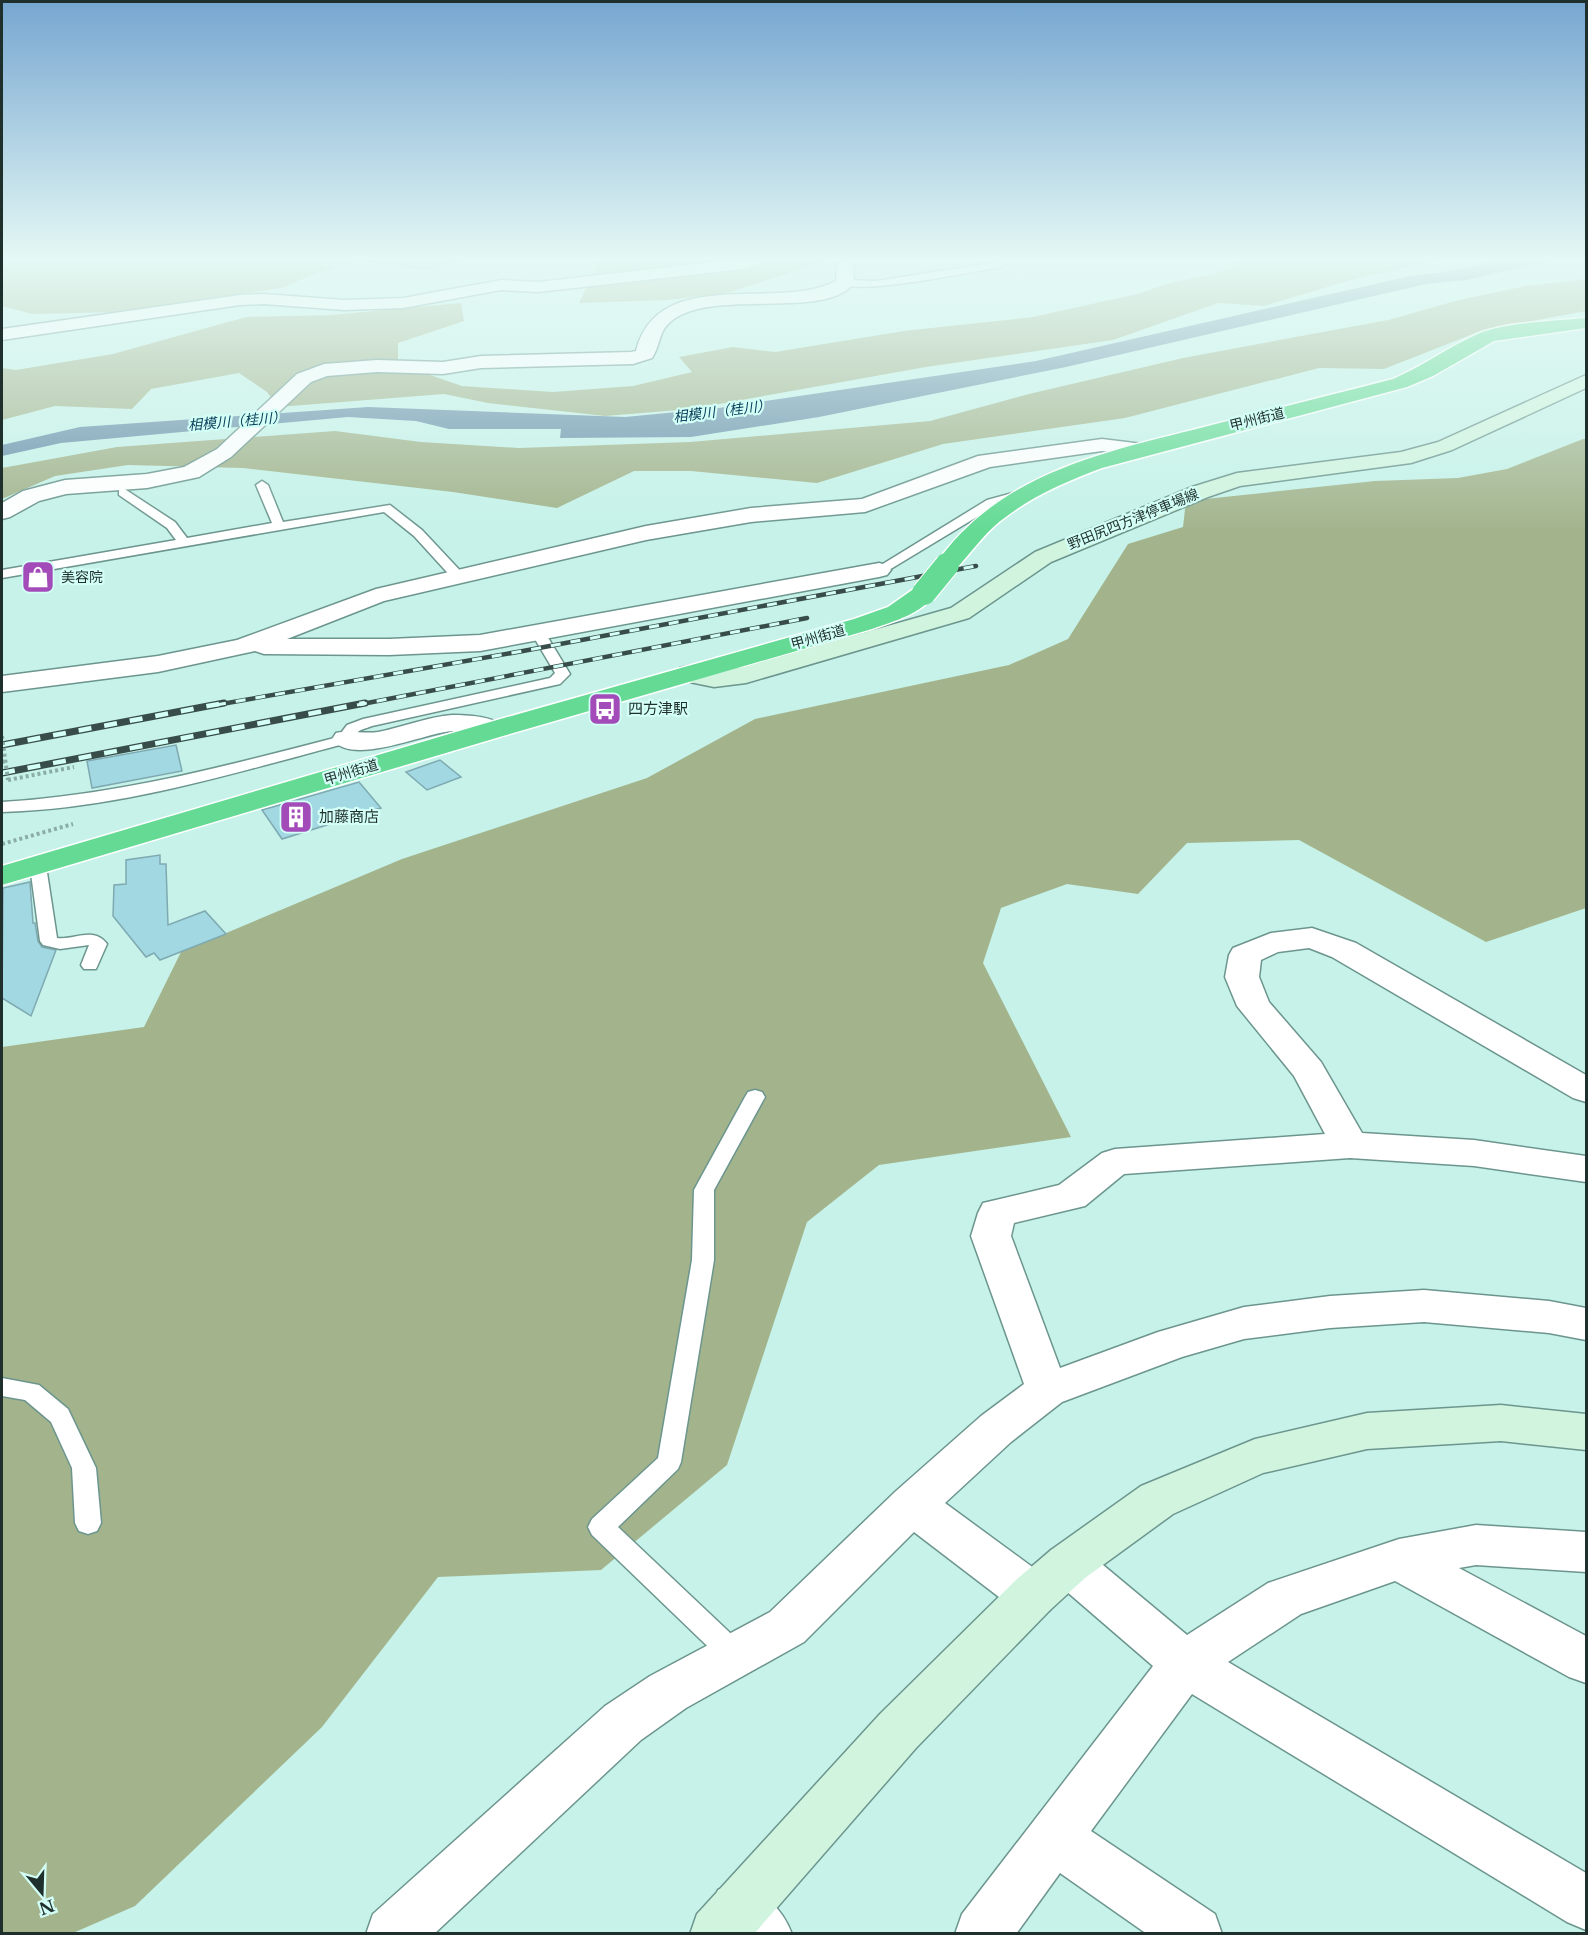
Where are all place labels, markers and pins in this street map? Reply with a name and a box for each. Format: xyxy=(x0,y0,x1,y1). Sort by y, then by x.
shop icon: 美容院 xyxy=(20,559,56,595)
place label: 美容院 xyxy=(61,568,103,586)
bus stop icon: 四方津駅 xyxy=(587,691,623,727)
place label: 四方津駅 xyxy=(628,699,688,718)
building icon: 加藤商店 xyxy=(278,799,314,835)
place label: 加藤商店 xyxy=(319,807,379,826)

